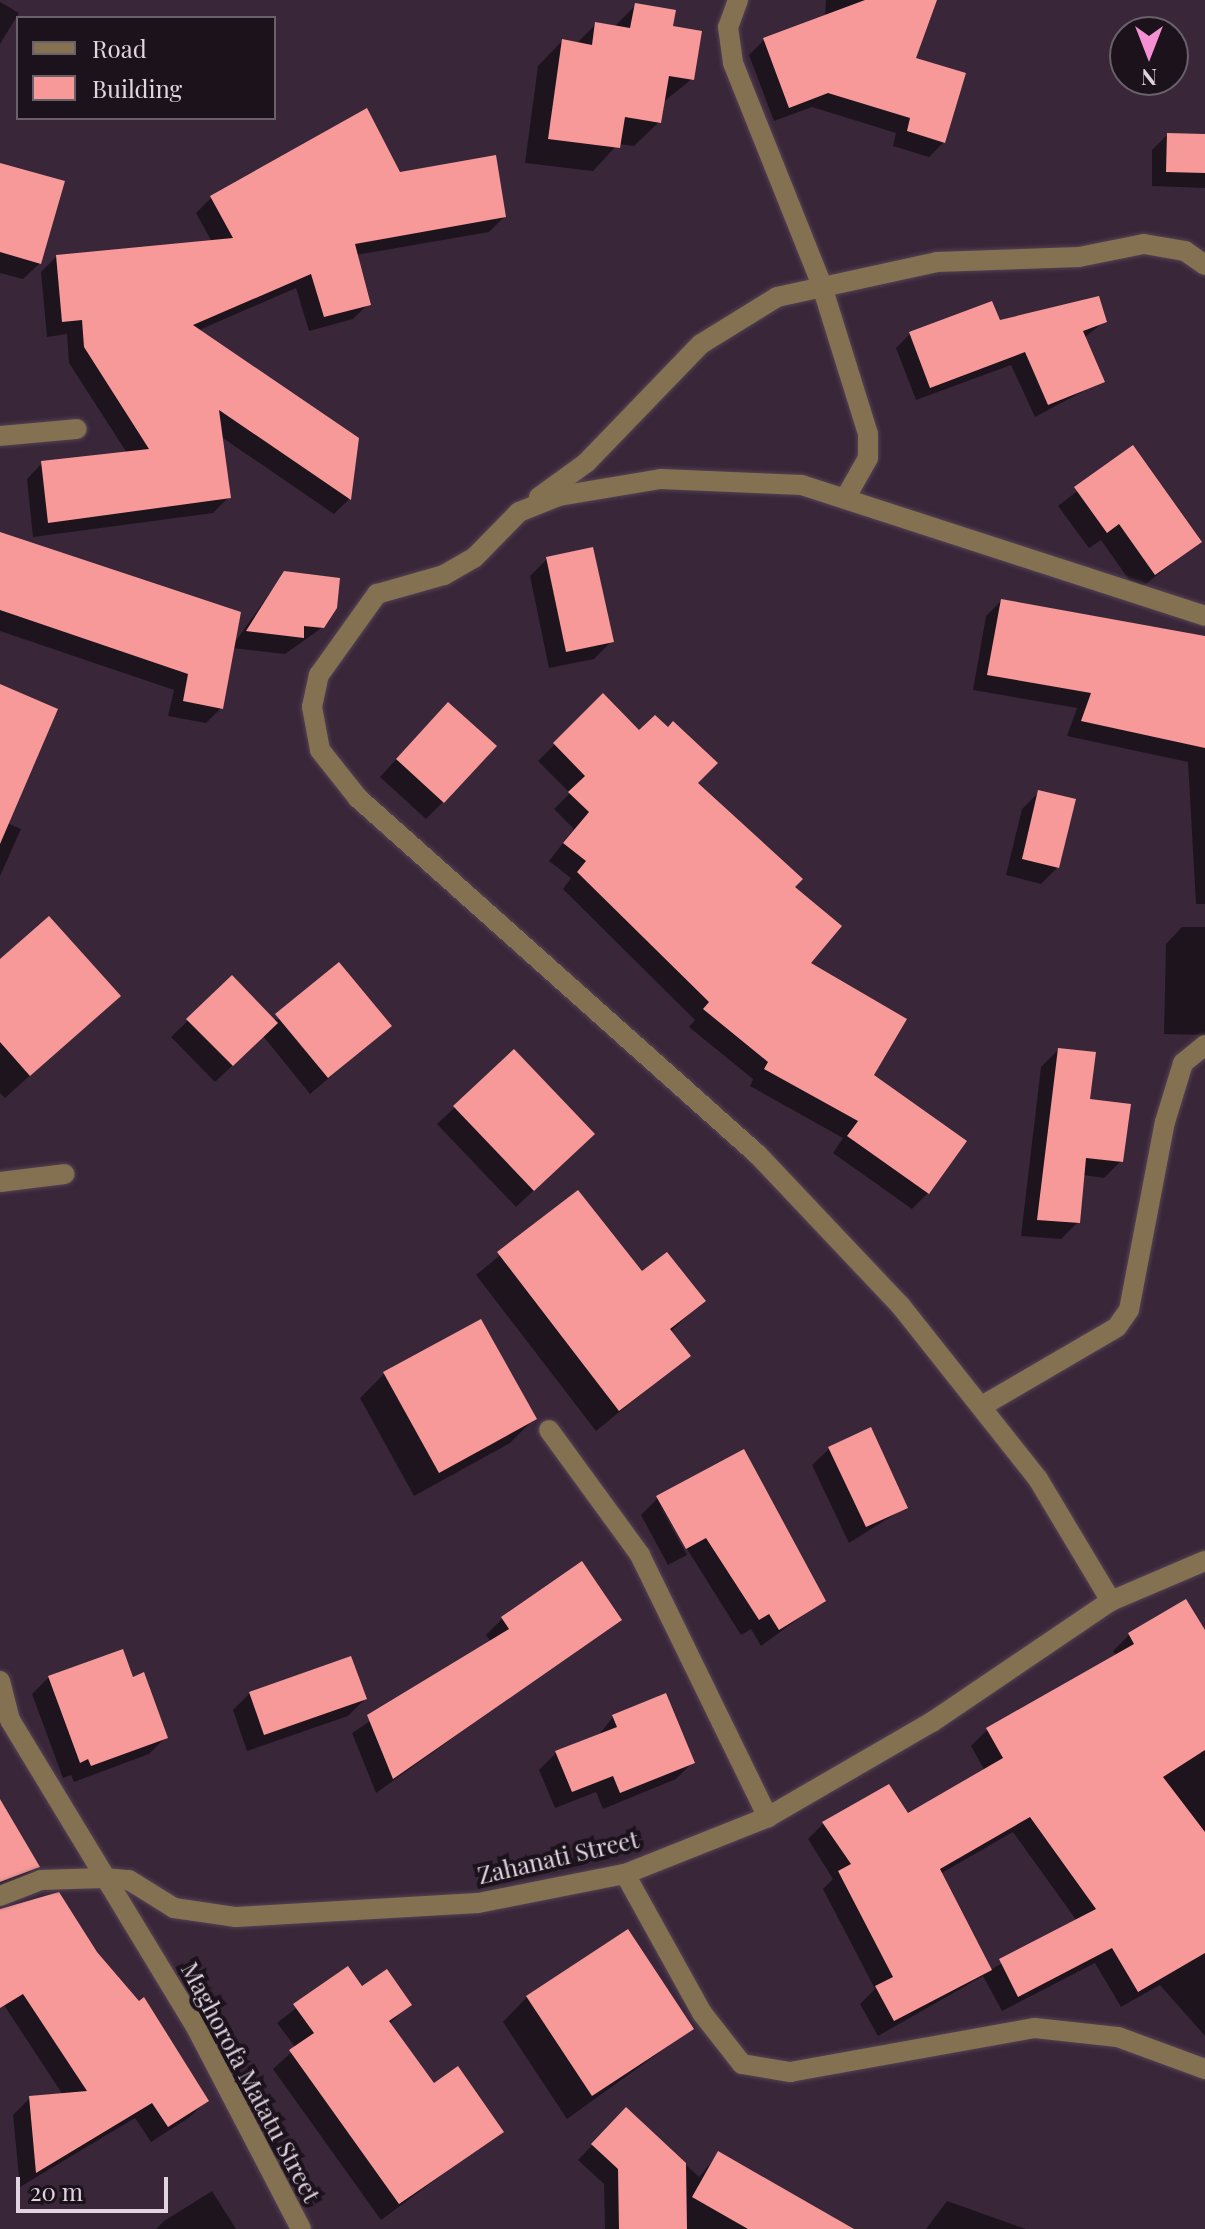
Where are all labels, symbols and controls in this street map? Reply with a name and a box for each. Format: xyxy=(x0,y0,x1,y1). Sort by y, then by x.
legend xyxy=(16,16,276,120)
north arrow xyxy=(1109,16,1189,96)
text: Road xyxy=(92,32,147,64)
text: N xyxy=(1141,63,1157,93)
text: Building xyxy=(92,72,182,104)
street label: Zahanati Street xyxy=(475,1824,641,1890)
street label: Maghorofa Matatu Street xyxy=(175,1957,327,2207)
scale bar xyxy=(20,2161,172,2211)
text: 20 m xyxy=(30,2175,83,2207)

